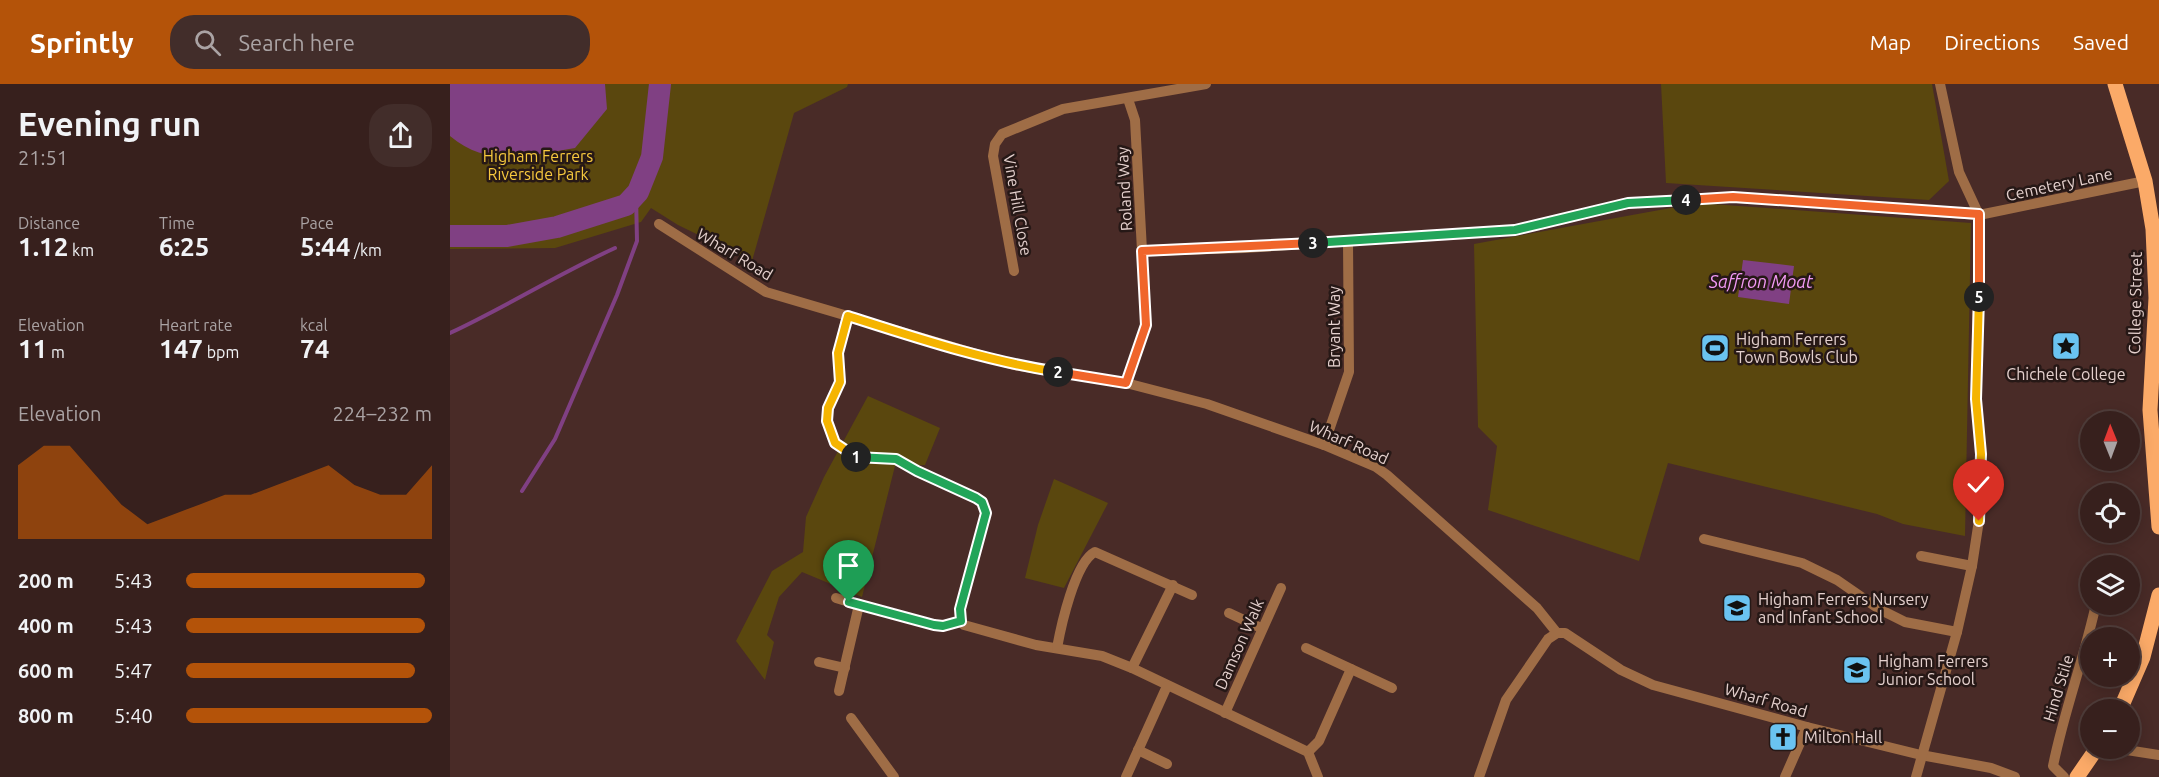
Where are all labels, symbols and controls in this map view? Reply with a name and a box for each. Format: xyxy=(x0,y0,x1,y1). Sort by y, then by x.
search box xyxy=(170,15,590,69)
icon: search xyxy=(191,26,224,59)
text: Sprintly xyxy=(30,27,134,58)
text: Search here xyxy=(239,30,355,55)
text: Map xyxy=(1870,30,1911,54)
text: Directions xyxy=(1944,30,2040,54)
text: Saved xyxy=(2073,30,2129,54)
button: share xyxy=(369,104,432,167)
text: Evening run xyxy=(18,105,201,142)
text: 21:51 xyxy=(18,146,68,169)
street label: Roland Way xyxy=(1113,146,1135,232)
park label: Higham Ferrers Riverside Park xyxy=(483,147,593,183)
street label: Vine Hill Close xyxy=(1000,153,1036,257)
street label: Cemetery Lane xyxy=(2004,164,2114,204)
pin: 4 xyxy=(1671,185,1701,215)
text: 4 xyxy=(1681,191,1691,209)
text: Distance xyxy=(18,214,80,232)
text: Time xyxy=(159,214,195,232)
text: Pace xyxy=(300,214,334,232)
street label: Wharf Road xyxy=(694,224,776,284)
pin: 3 xyxy=(1298,228,1328,258)
text: 1.12 xyxy=(18,232,68,261)
text: 6:25 xyxy=(159,232,209,261)
text: 5:44 xyxy=(300,232,350,261)
text: 3 xyxy=(1308,234,1318,252)
text: km xyxy=(68,241,94,259)
text: /km xyxy=(350,241,382,259)
street label: College Street xyxy=(2125,251,2145,355)
water label: Saffron Moat xyxy=(1708,271,1814,292)
pin: 5 xyxy=(1964,282,1994,312)
street label: Bryant Way xyxy=(1325,286,1343,368)
text: 5 xyxy=(1974,288,1984,306)
text: Elevation xyxy=(18,316,85,334)
text: Heart rate xyxy=(159,316,233,334)
text: kcal xyxy=(300,316,328,334)
place label: Higham Ferrers Town Bowls Club xyxy=(1736,330,1858,366)
place icon: Chichele College xyxy=(2050,330,2082,362)
sports icon: Higham Ferrers Town Bowls Club xyxy=(1699,332,1731,364)
text: 11 xyxy=(18,334,47,363)
text: 147 xyxy=(159,334,203,363)
text: 74 xyxy=(300,334,329,363)
text: m xyxy=(47,343,65,361)
text: bpm xyxy=(203,343,239,361)
pin: 2 xyxy=(1043,357,1073,387)
text: 2 xyxy=(1053,363,1063,381)
place label: Chichele College xyxy=(2006,365,2126,383)
text: Elevation xyxy=(18,402,101,425)
text: 224–232 m xyxy=(333,402,432,425)
north arrow xyxy=(2080,411,2140,471)
map controls xyxy=(2080,411,2140,759)
street label: Wharf Road xyxy=(1307,417,1391,467)
pin: 1 xyxy=(841,442,871,472)
text: 1 xyxy=(851,448,861,466)
pin xyxy=(1953,459,2004,521)
icon: check xyxy=(1962,468,1995,501)
button: locate xyxy=(2080,483,2140,543)
pin xyxy=(823,540,874,602)
icon: arrive xyxy=(832,549,865,582)
button: layers xyxy=(2080,555,2140,615)
text: 200 m xyxy=(18,569,74,592)
text: 5:43 xyxy=(114,569,153,592)
place label: Higham Ferrers Nursery and Infant School xyxy=(1758,590,1929,626)
school or university icon: Higham Ferrers Nursery and Infant School xyxy=(1721,592,1753,624)
street label: Damson Walk xyxy=(1211,596,1267,692)
text: 400 m xyxy=(18,614,74,637)
text: 5:43 xyxy=(114,614,153,637)
button: + xyxy=(2080,627,2140,687)
place label: Higham Ferrers Junior School xyxy=(1878,652,1988,688)
street label: Hind Stile xyxy=(2039,652,2077,724)
school or university icon: Higham Ferrers Junior School xyxy=(1841,654,1873,686)
text: 600 m xyxy=(18,659,74,682)
text: 5:47 xyxy=(114,659,153,682)
street label: Wharf Road xyxy=(1723,680,1809,720)
button: − xyxy=(2080,699,2140,759)
text: 800 m xyxy=(18,704,74,727)
text: 5:40 xyxy=(114,704,153,727)
church icon: Milton Hall xyxy=(1767,721,1799,753)
place label: Milton Hall xyxy=(1804,728,1882,746)

